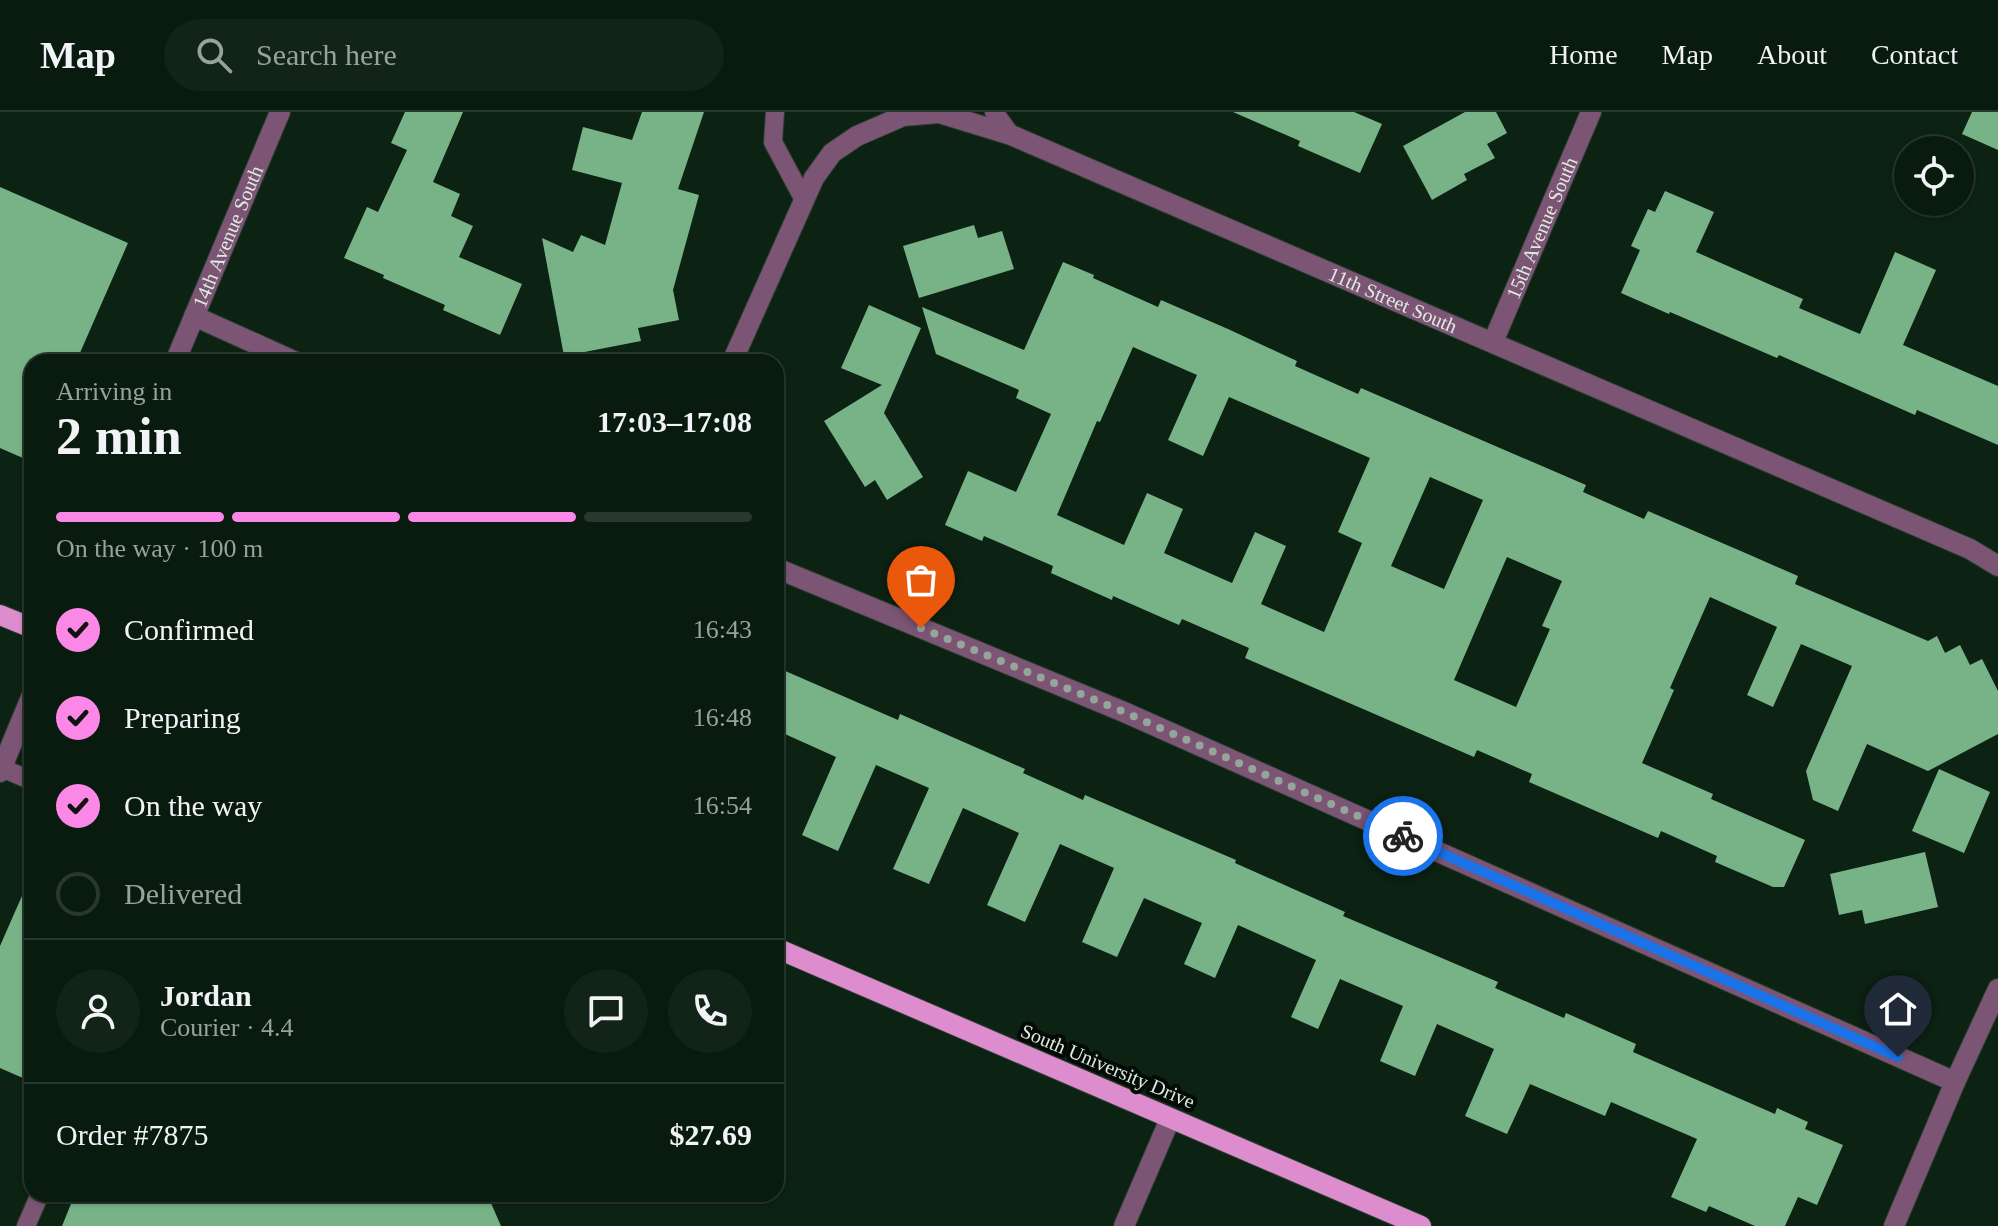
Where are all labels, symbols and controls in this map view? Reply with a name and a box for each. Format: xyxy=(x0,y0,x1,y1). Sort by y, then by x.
search box xyxy=(164,19,724,91)
icon: search xyxy=(192,33,236,77)
text: Map xyxy=(40,34,116,76)
text: Search here xyxy=(256,38,397,71)
text: Home xyxy=(1549,39,1618,70)
text: Map xyxy=(1662,39,1713,70)
text: About xyxy=(1757,39,1827,70)
text: Contact xyxy=(1871,39,1958,70)
map controls xyxy=(1894,136,1974,216)
button: locate xyxy=(1894,136,1974,216)
street label: 15th Avenue South xyxy=(1502,154,1581,302)
street label: 14th Avenue South xyxy=(188,162,267,311)
street label: 11th Street South xyxy=(1325,262,1461,337)
text: Arriving in xyxy=(56,377,172,406)
text: 17:03–17:08 xyxy=(597,405,752,438)
text: 2 min xyxy=(56,408,182,465)
text: On the way · 100 m xyxy=(56,534,263,563)
pin xyxy=(887,546,955,628)
icon: bag xyxy=(899,558,943,602)
icon: check xyxy=(56,608,100,652)
text: Confirmed xyxy=(124,613,254,646)
text: 16:43 xyxy=(693,615,752,644)
icon: check xyxy=(56,696,100,740)
text: Preparing xyxy=(124,701,241,734)
text: 16:48 xyxy=(693,703,752,732)
icon: check xyxy=(56,784,100,828)
text: On the way xyxy=(124,789,262,822)
text: 16:54 xyxy=(693,791,752,820)
courier xyxy=(1363,796,1443,876)
icon: bike xyxy=(1381,814,1425,858)
text: Delivered xyxy=(124,877,242,910)
button: person xyxy=(56,969,140,1053)
button: chat xyxy=(564,969,648,1053)
button: phone xyxy=(668,969,752,1053)
pin xyxy=(1864,975,1932,1057)
text: Jordan xyxy=(160,979,252,1012)
icon: home xyxy=(1876,987,1920,1031)
text: Courier · 4.4 xyxy=(160,1013,294,1042)
street label: South University Drive xyxy=(1017,1019,1198,1114)
text: Order #7875 xyxy=(56,1118,208,1151)
text: $27.69 xyxy=(670,1118,752,1151)

